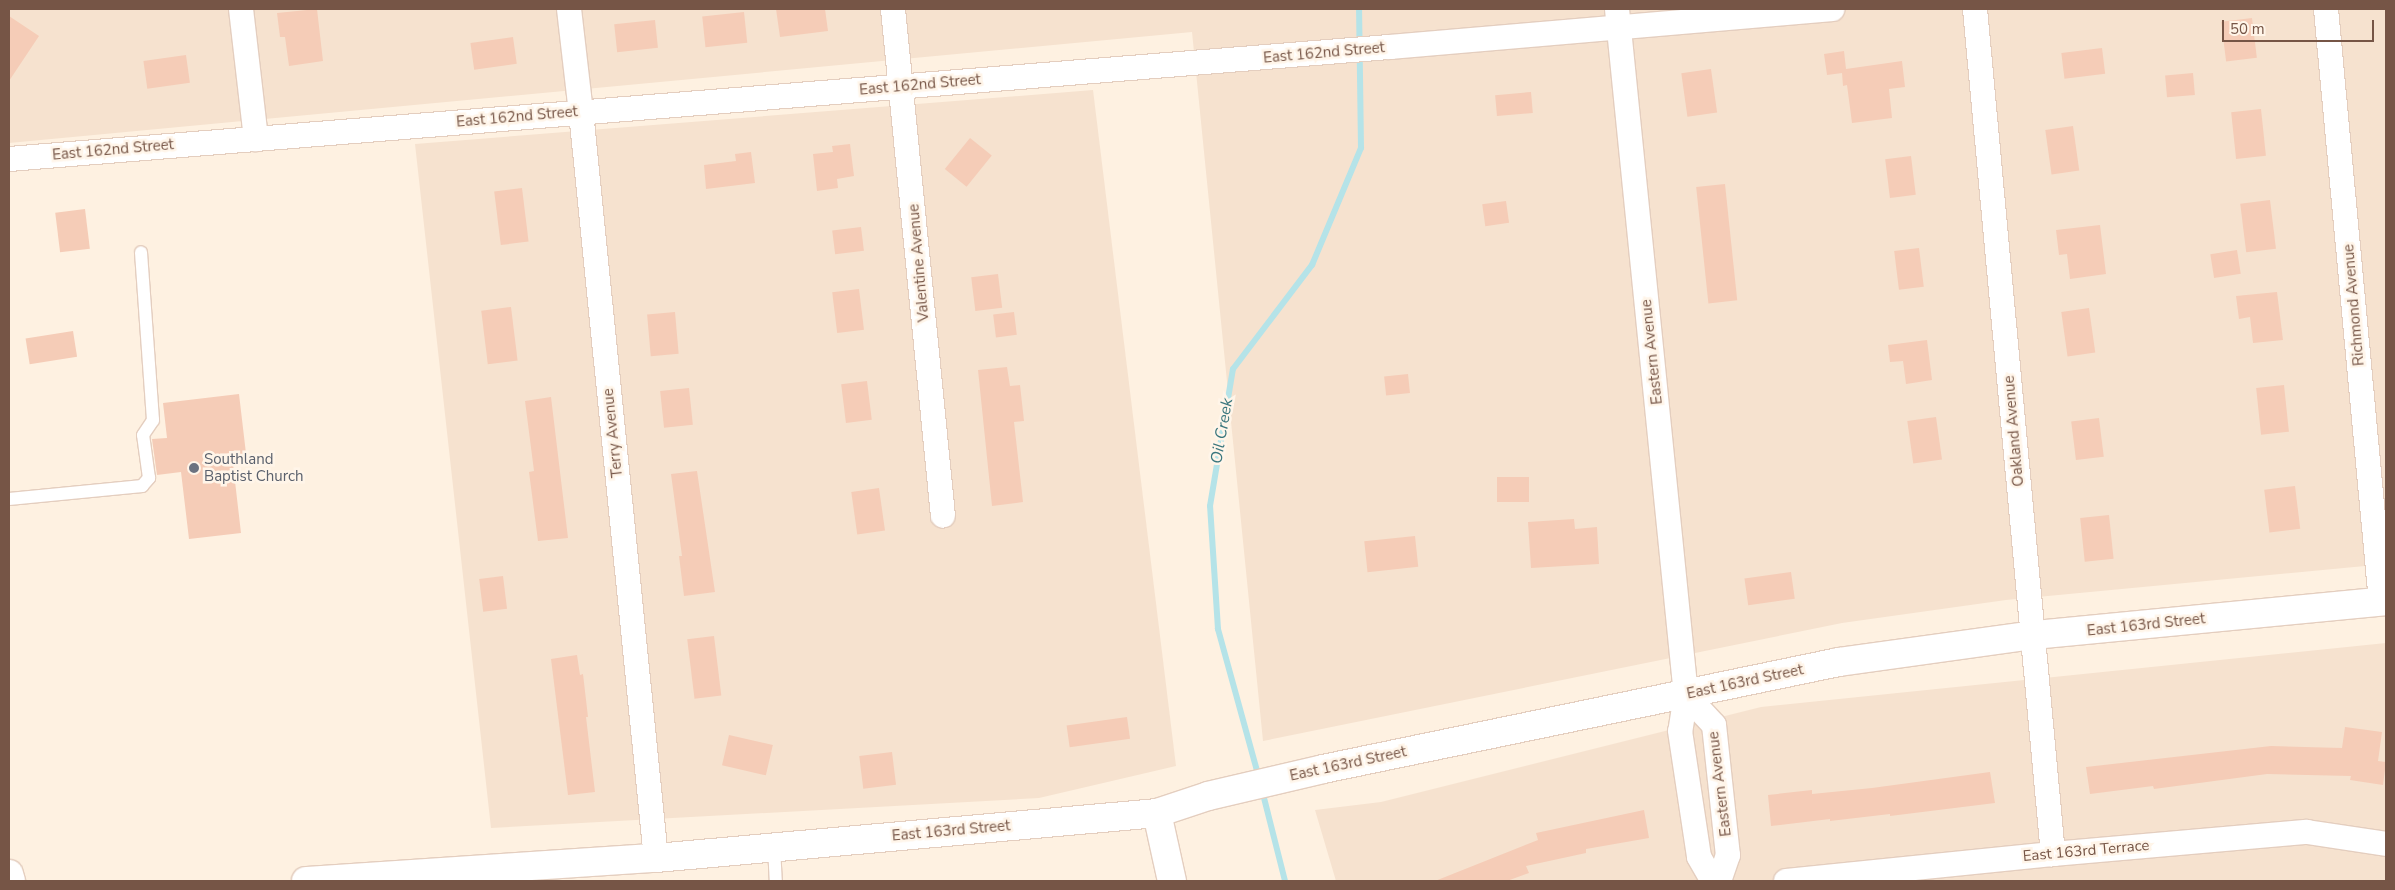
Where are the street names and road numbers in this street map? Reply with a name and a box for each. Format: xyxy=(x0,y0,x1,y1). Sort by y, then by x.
street label: East 162nd Street xyxy=(1263,39,1385,67)
street label: East 162nd Street xyxy=(859,71,981,99)
street label: East 162nd Street xyxy=(456,103,578,131)
street label: East 162nd Street xyxy=(52,136,174,164)
street label: Valentine Avenue xyxy=(905,203,933,323)
street label: Richmond Avenue xyxy=(2340,243,2368,367)
street label: Eastern Avenue xyxy=(1638,299,1666,405)
street label: Oakland Avenue xyxy=(2000,375,2028,487)
street label: Terry Avenue xyxy=(599,387,627,479)
street label: East 163rd Street xyxy=(2086,610,2206,640)
street label: East 163rd Street xyxy=(1685,661,1805,703)
street label: Eastern Avenue xyxy=(1705,730,1735,838)
street label: East 163rd Street xyxy=(1288,743,1408,785)
street label: East 163rd Street xyxy=(891,817,1011,845)
street label: East 163rd Terrace xyxy=(2022,837,2150,865)

